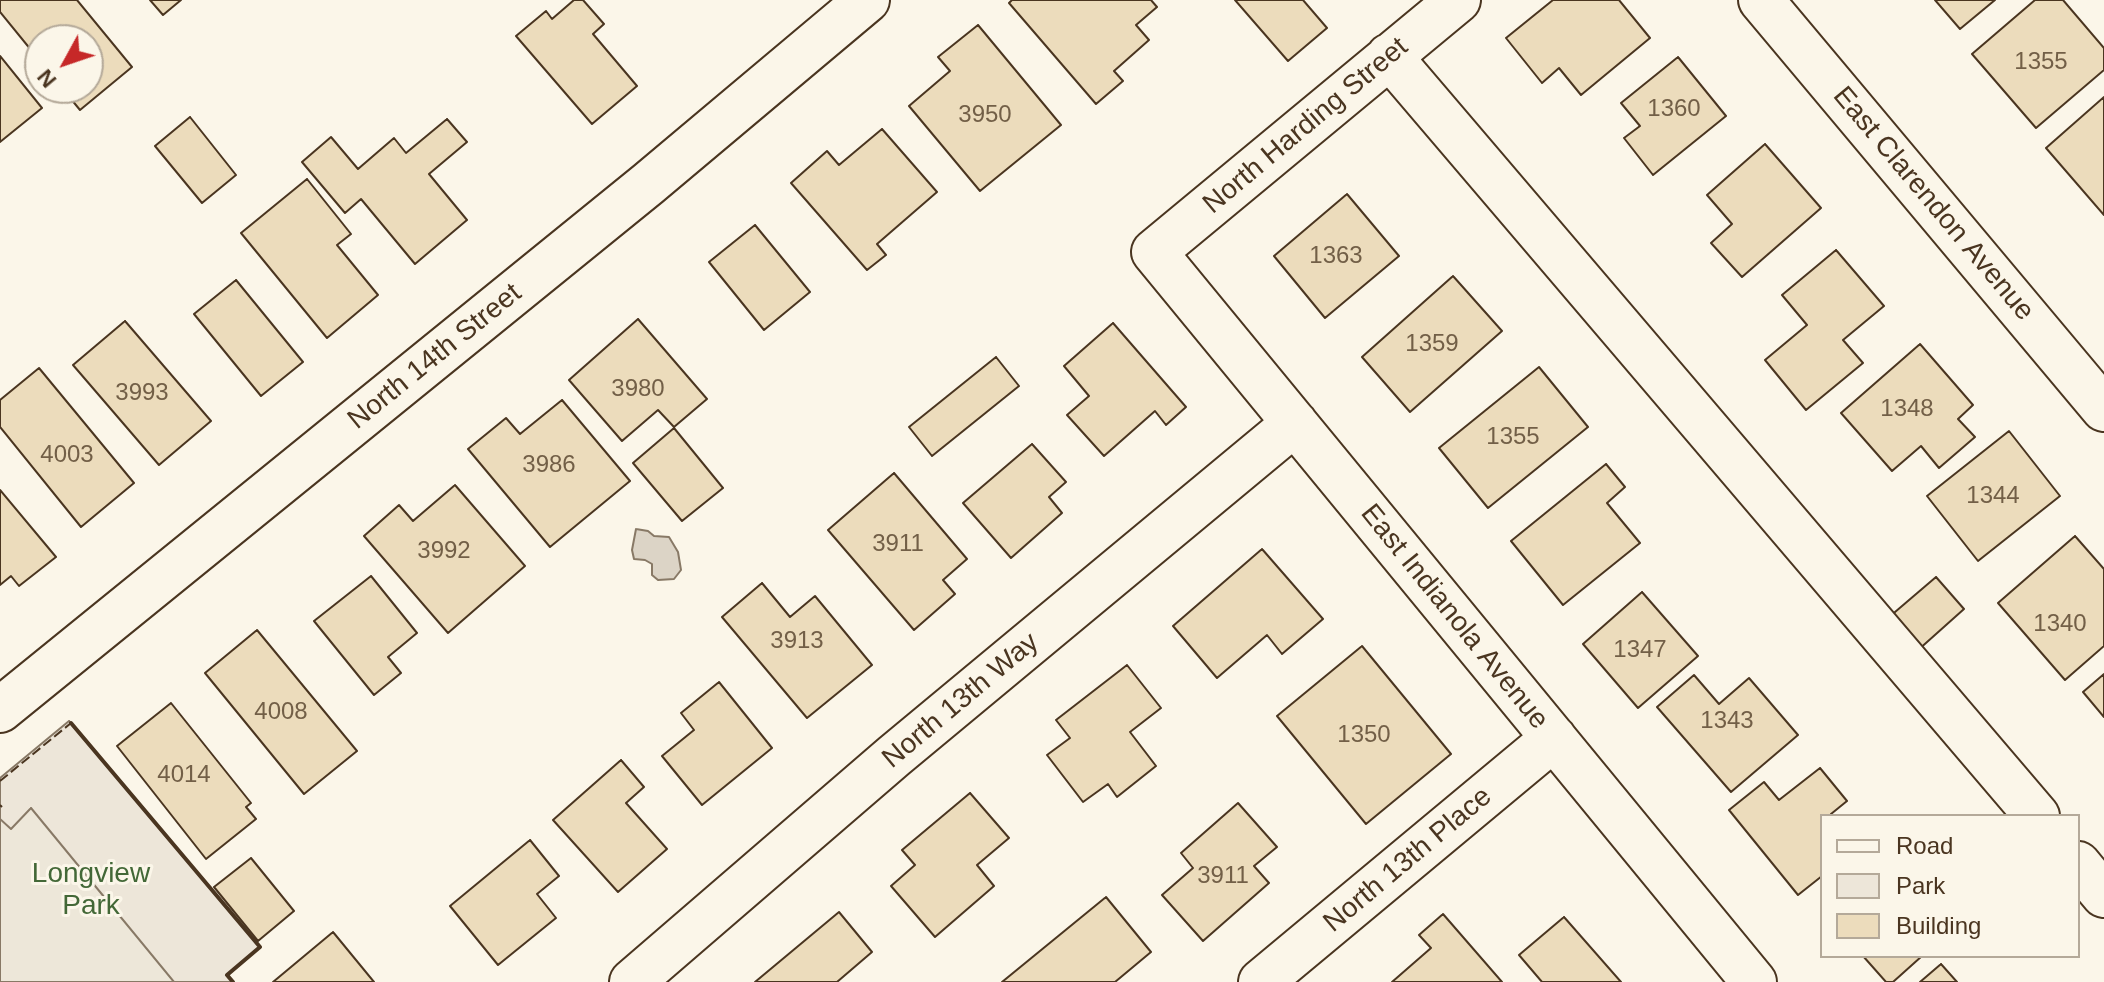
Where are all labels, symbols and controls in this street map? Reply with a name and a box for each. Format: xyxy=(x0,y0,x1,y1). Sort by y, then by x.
north arrow xyxy=(24,24,104,104)
street label: North Harding Street xyxy=(1197,31,1415,221)
house number: 1355 xyxy=(2014,48,2068,76)
text: N xyxy=(32,64,61,93)
street label: East Clarendon Avenue xyxy=(1825,80,2041,328)
house number: 1360 xyxy=(1647,95,1701,123)
house number: 3950 xyxy=(958,101,1012,129)
house number: 1363 xyxy=(1309,242,1363,270)
street label: North 14th Street xyxy=(342,277,528,437)
house number: 1359 xyxy=(1405,330,1459,358)
house number: 3980 xyxy=(611,375,665,403)
house number: 3993 xyxy=(115,379,169,407)
house number: 1348 xyxy=(1880,395,1934,423)
house number: 1355 xyxy=(1486,423,1540,451)
house number: 4003 xyxy=(40,441,94,469)
house number: 3986 xyxy=(522,451,576,479)
house number: 1344 xyxy=(1966,482,2020,510)
street label: East Indianola Avenue xyxy=(1353,498,1555,736)
house number: 3911 xyxy=(872,530,924,558)
house number: 3992 xyxy=(417,537,471,565)
house number: 1340 xyxy=(2033,610,2087,638)
street label: North 13th Way xyxy=(876,626,1046,776)
house number: 3913 xyxy=(770,627,824,655)
house number: 1347 xyxy=(1613,636,1667,664)
house number: 4008 xyxy=(254,698,308,726)
house number: 1343 xyxy=(1700,707,1754,735)
house number: 1350 xyxy=(1337,721,1391,749)
house number: 4014 xyxy=(157,761,211,789)
street label: North 13th Place xyxy=(1317,780,1499,940)
legend xyxy=(1820,814,2080,958)
text: Road xyxy=(1896,832,1953,859)
park label: Longview Park xyxy=(32,857,150,923)
house number: 3911 xyxy=(1197,862,1249,890)
text: Park xyxy=(1896,872,1945,899)
text: Building xyxy=(1896,912,1981,939)

